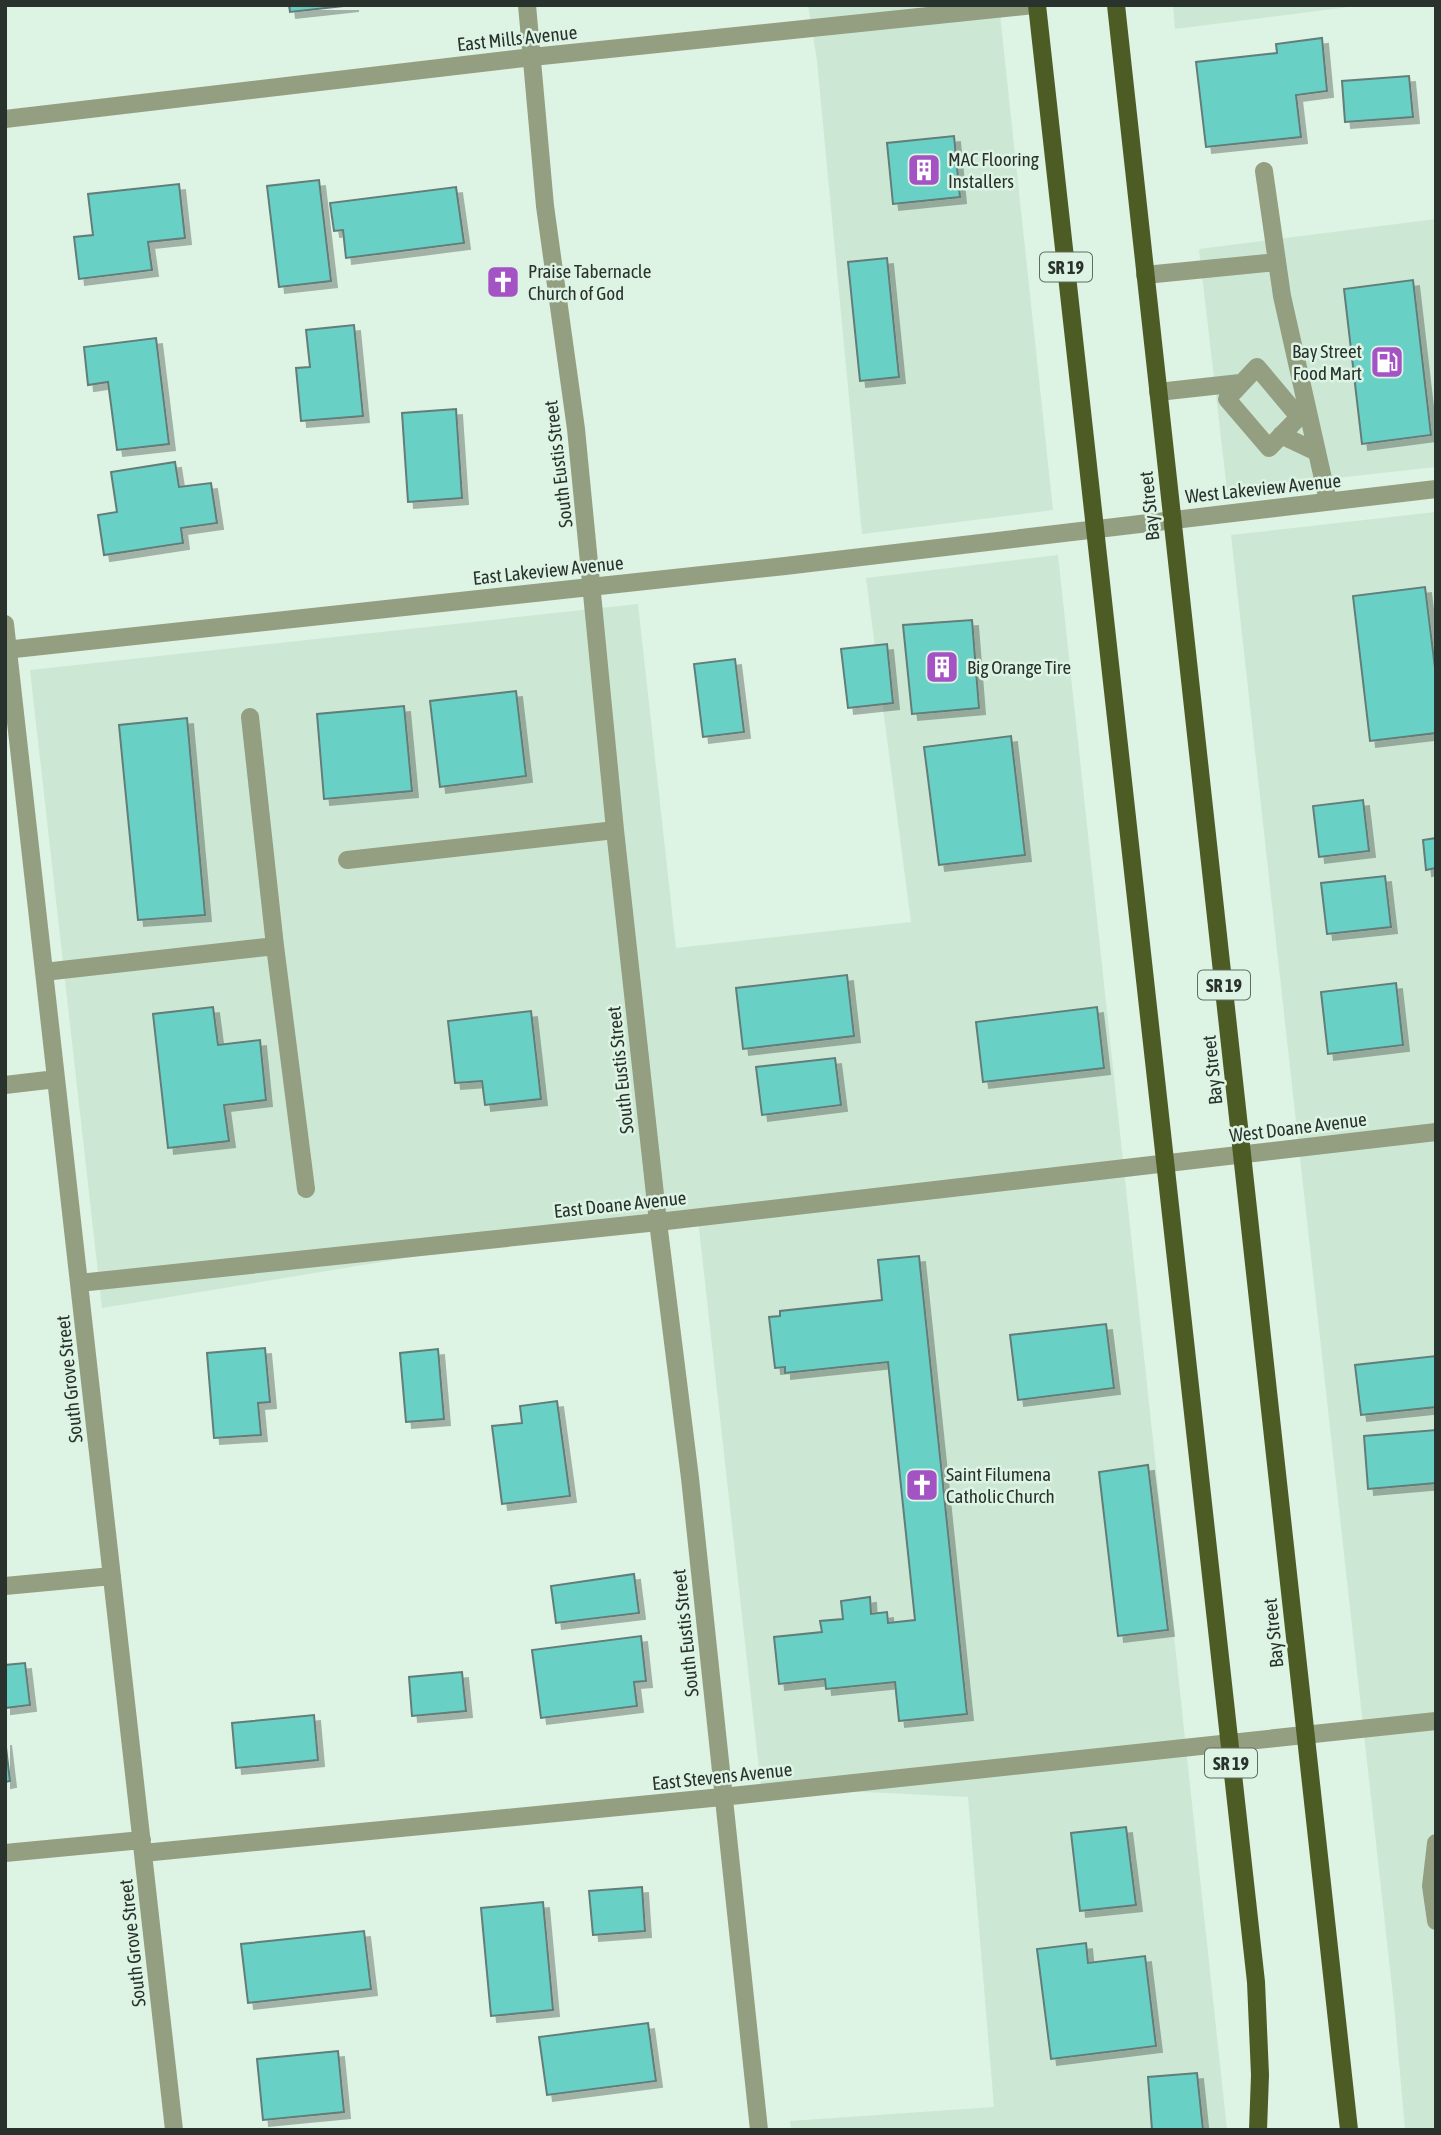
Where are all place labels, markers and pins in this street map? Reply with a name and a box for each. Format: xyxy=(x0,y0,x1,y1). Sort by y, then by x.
place label: MAC Flooring Installers xyxy=(948,148,1040,192)
building icon: MAC Flooring Installers xyxy=(905,151,943,189)
place label: Praise Tabernacle Church of God xyxy=(528,260,651,304)
church icon: Praise Tabernacle Church of God xyxy=(484,263,522,301)
place label: Bay Street Food Mart xyxy=(1292,340,1362,384)
fuel station icon: Bay Street Food Mart xyxy=(1368,343,1406,381)
building icon: Big Orange Tire xyxy=(923,648,961,686)
place label: Big Orange Tire xyxy=(967,656,1071,678)
place label: Saint Filumena Catholic Church xyxy=(946,1463,1055,1507)
church icon: Saint Filumena Catholic Church xyxy=(903,1466,941,1504)

